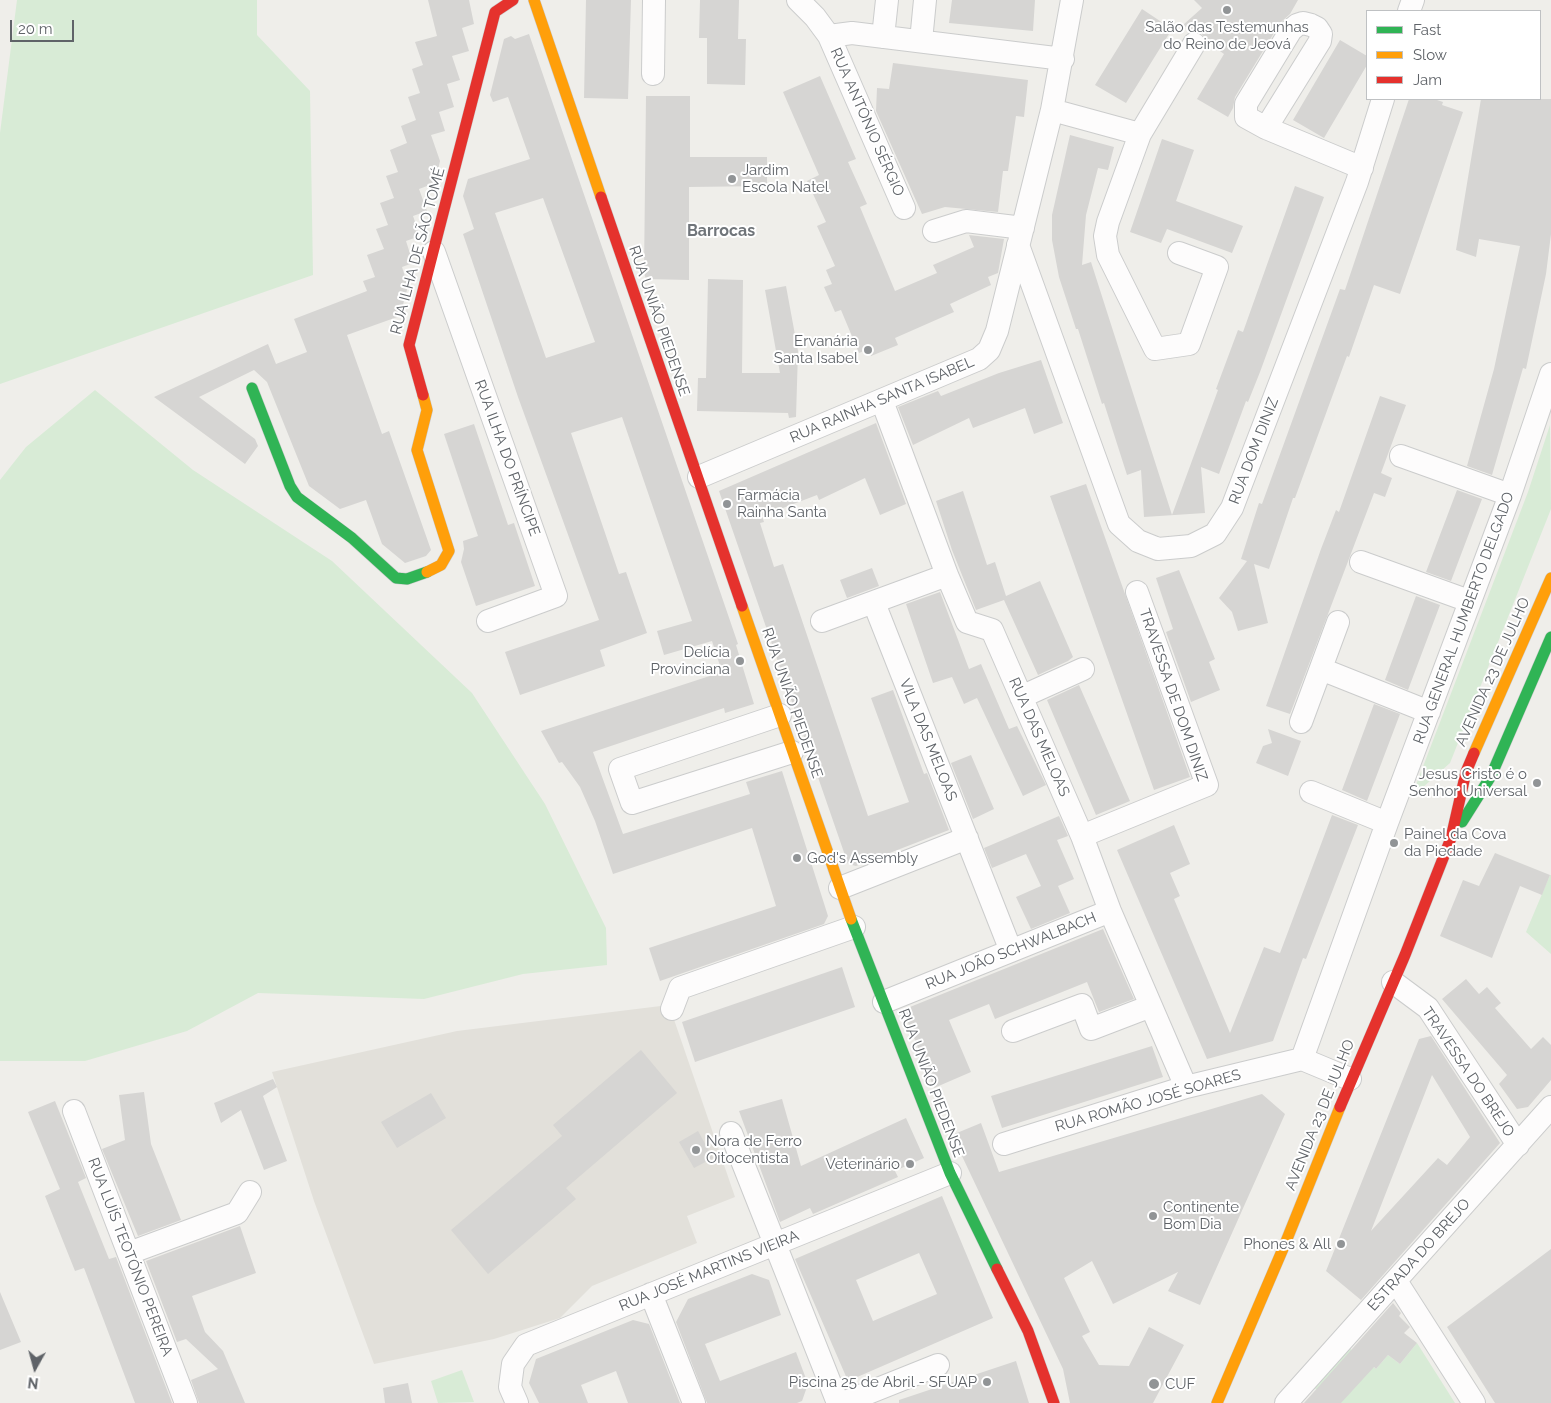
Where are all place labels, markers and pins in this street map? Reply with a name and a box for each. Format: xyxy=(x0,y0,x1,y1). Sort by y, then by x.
marker: Salão das Testemunhas do Reino de Jeová xyxy=(1221,4,1233,16)
place label: Salão das Testemunhas do Reino de Jeová xyxy=(1145,18,1309,53)
place label: Jardim Escola Natel xyxy=(742,161,829,196)
marker: Jardim Escola Natel xyxy=(726,173,738,185)
place label: Ervanária Santa Isabel xyxy=(774,332,858,367)
marker: Ervanária Santa Isabel xyxy=(862,344,874,356)
place label: Farmácia Rainha Santa xyxy=(737,486,827,521)
marker: Farmácia Rainha Santa xyxy=(721,498,733,510)
place label: Delícia Provinciana xyxy=(650,643,730,678)
marker: Delícia Provinciana xyxy=(734,655,746,667)
place label: Jesus Cristo é o Senhor Universal xyxy=(1409,765,1527,800)
marker: Jesus Cristo é o Senhor Universal xyxy=(1531,777,1543,789)
place label: Painel da Cova da Piedade xyxy=(1404,825,1506,860)
marker: Painel da Cova da Piedade xyxy=(1388,837,1400,849)
place label: God's Assembly xyxy=(807,849,918,867)
marker: God's Assembly xyxy=(791,852,803,864)
place label: Nora de Ferro Oitocentista xyxy=(706,1132,802,1167)
marker: Nora de Ferro Oitocentista xyxy=(690,1144,702,1156)
place label: Veterinário xyxy=(825,1155,900,1173)
marker: Veterinário xyxy=(904,1158,916,1170)
place label: Continente Bom Dia xyxy=(1163,1198,1239,1233)
marker: Continente Bom Dia xyxy=(1147,1210,1159,1222)
place label: Phones & All xyxy=(1243,1235,1331,1253)
marker: Phones & All xyxy=(1335,1238,1347,1250)
place label: Piscina 25 de Abril - SFUAP xyxy=(789,1373,977,1391)
place label: CUF xyxy=(1165,1375,1195,1393)
marker: Piscina 25 de Abril - SFUAP xyxy=(981,1376,993,1388)
marker: CUF xyxy=(1147,1377,1161,1391)

